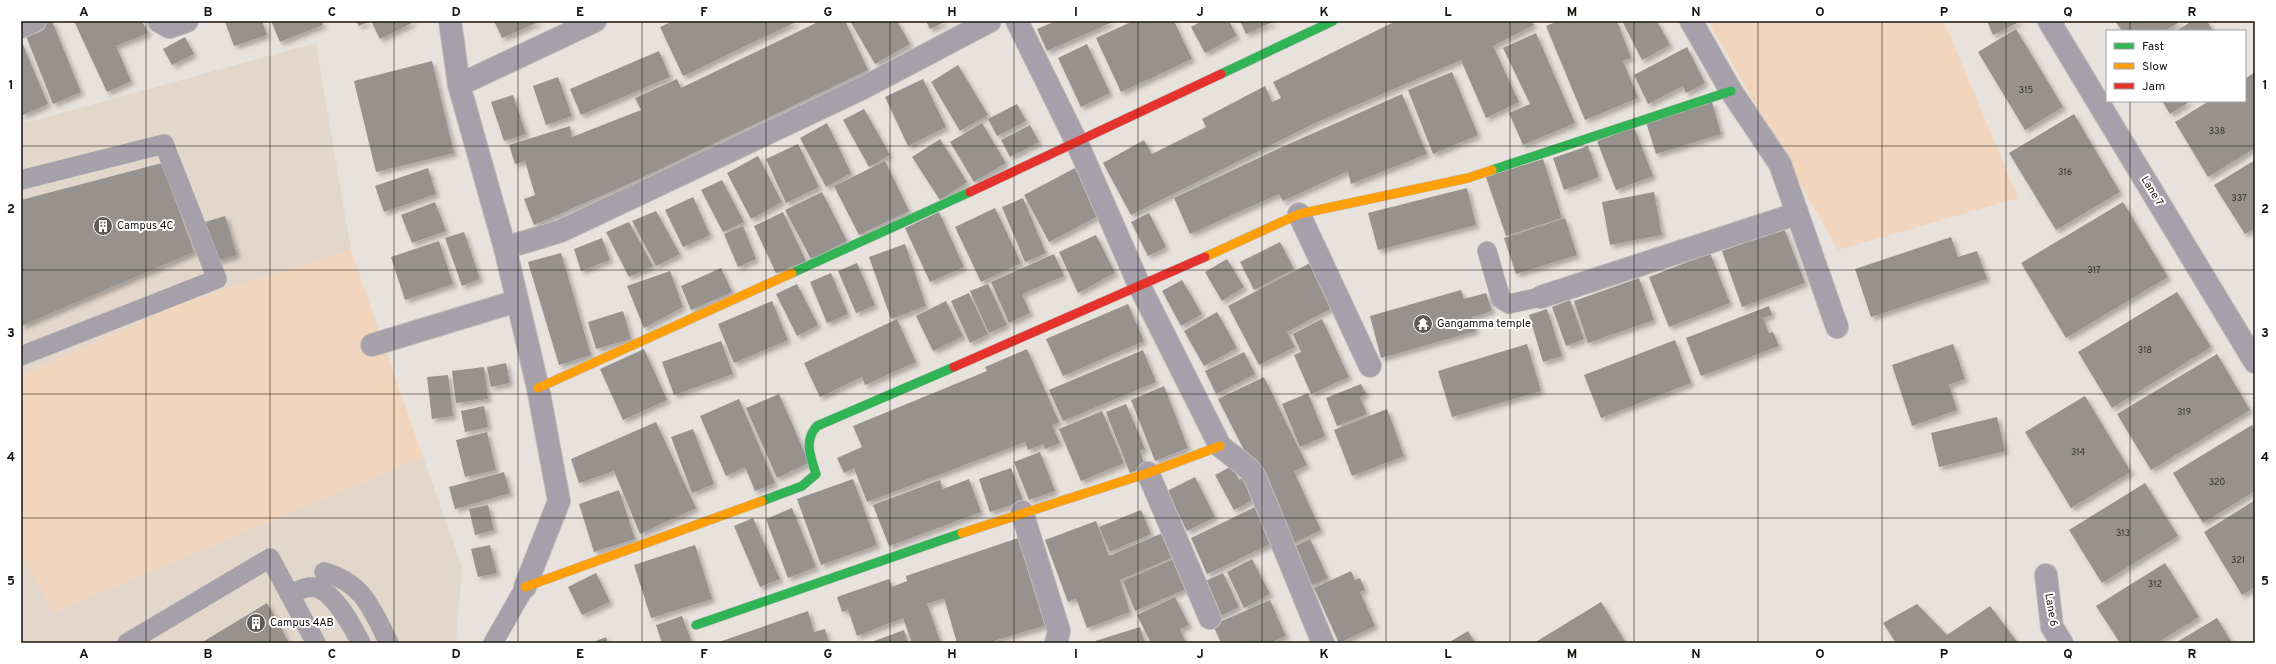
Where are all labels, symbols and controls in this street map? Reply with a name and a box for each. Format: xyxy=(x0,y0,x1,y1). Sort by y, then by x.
text: A xyxy=(79,5,89,21)
text: B xyxy=(204,5,213,21)
text: C xyxy=(328,5,336,21)
text: D xyxy=(451,5,461,21)
text: E xyxy=(576,5,584,21)
text: F xyxy=(700,5,708,21)
text: G xyxy=(824,5,833,21)
text: H xyxy=(947,5,957,21)
text: I xyxy=(1074,5,1078,21)
text: J xyxy=(1196,5,1204,21)
text: K xyxy=(1319,5,1329,21)
text: L xyxy=(1444,5,1452,21)
text: M xyxy=(1567,5,1577,21)
text: N xyxy=(1691,5,1701,21)
text: O xyxy=(1815,5,1825,21)
text: P xyxy=(1940,5,1949,21)
text: Q xyxy=(2063,5,2073,21)
text: R xyxy=(2188,5,2197,21)
legend xyxy=(2106,30,2246,102)
text: Fast xyxy=(2142,39,2164,55)
text: Slow xyxy=(2142,59,2168,75)
text: 1 xyxy=(8,78,14,94)
text: 1 xyxy=(2262,78,2268,94)
text: Jam xyxy=(2142,79,2165,95)
house number: 315 xyxy=(2019,85,2033,96)
house number: 338 xyxy=(2209,126,2225,137)
house number: 316 xyxy=(2058,167,2072,178)
street label: Lane 7 xyxy=(2138,174,2166,209)
house number: 337 xyxy=(2231,193,2247,204)
text: 2 xyxy=(7,202,15,218)
text: 2 xyxy=(2261,202,2269,218)
building icon: Campus 4C xyxy=(92,215,114,237)
place label: Campus 4C xyxy=(117,219,174,233)
house number: 317 xyxy=(2087,265,2101,276)
temple icon: Gangamma temple xyxy=(1412,313,1434,335)
place label: Gangamma temple xyxy=(1437,317,1531,331)
text: 3 xyxy=(7,326,15,342)
text: 3 xyxy=(2261,326,2269,342)
house number: 318 xyxy=(2138,345,2152,356)
house number: 319 xyxy=(2177,407,2191,418)
house number: 314 xyxy=(2071,447,2085,458)
text: 4 xyxy=(7,450,15,466)
text: 4 xyxy=(2261,450,2269,466)
house number: 320 xyxy=(2209,477,2225,488)
house number: 313 xyxy=(2116,528,2130,539)
house number: 321 xyxy=(2231,555,2245,566)
text: 5 xyxy=(7,574,15,590)
text: 5 xyxy=(2261,574,2269,590)
house number: 312 xyxy=(2148,579,2162,590)
street label: Lane 6 xyxy=(2041,592,2061,628)
building icon: Campus 4AB xyxy=(245,612,267,634)
place label: Campus 4AB xyxy=(270,616,334,630)
text: A xyxy=(79,647,89,663)
text: B xyxy=(204,647,213,663)
text: C xyxy=(328,647,336,663)
text: D xyxy=(451,647,461,663)
text: E xyxy=(576,647,584,663)
text: F xyxy=(700,647,708,663)
text: G xyxy=(824,647,833,663)
text: H xyxy=(947,647,957,663)
text: I xyxy=(1074,647,1078,663)
text: J xyxy=(1196,647,1204,663)
text: K xyxy=(1319,647,1329,663)
text: L xyxy=(1444,647,1452,663)
text: M xyxy=(1567,647,1577,663)
text: N xyxy=(1691,647,1701,663)
text: O xyxy=(1815,647,1825,663)
text: P xyxy=(1940,647,1949,663)
text: Q xyxy=(2063,647,2073,663)
text: R xyxy=(2188,647,2197,663)

